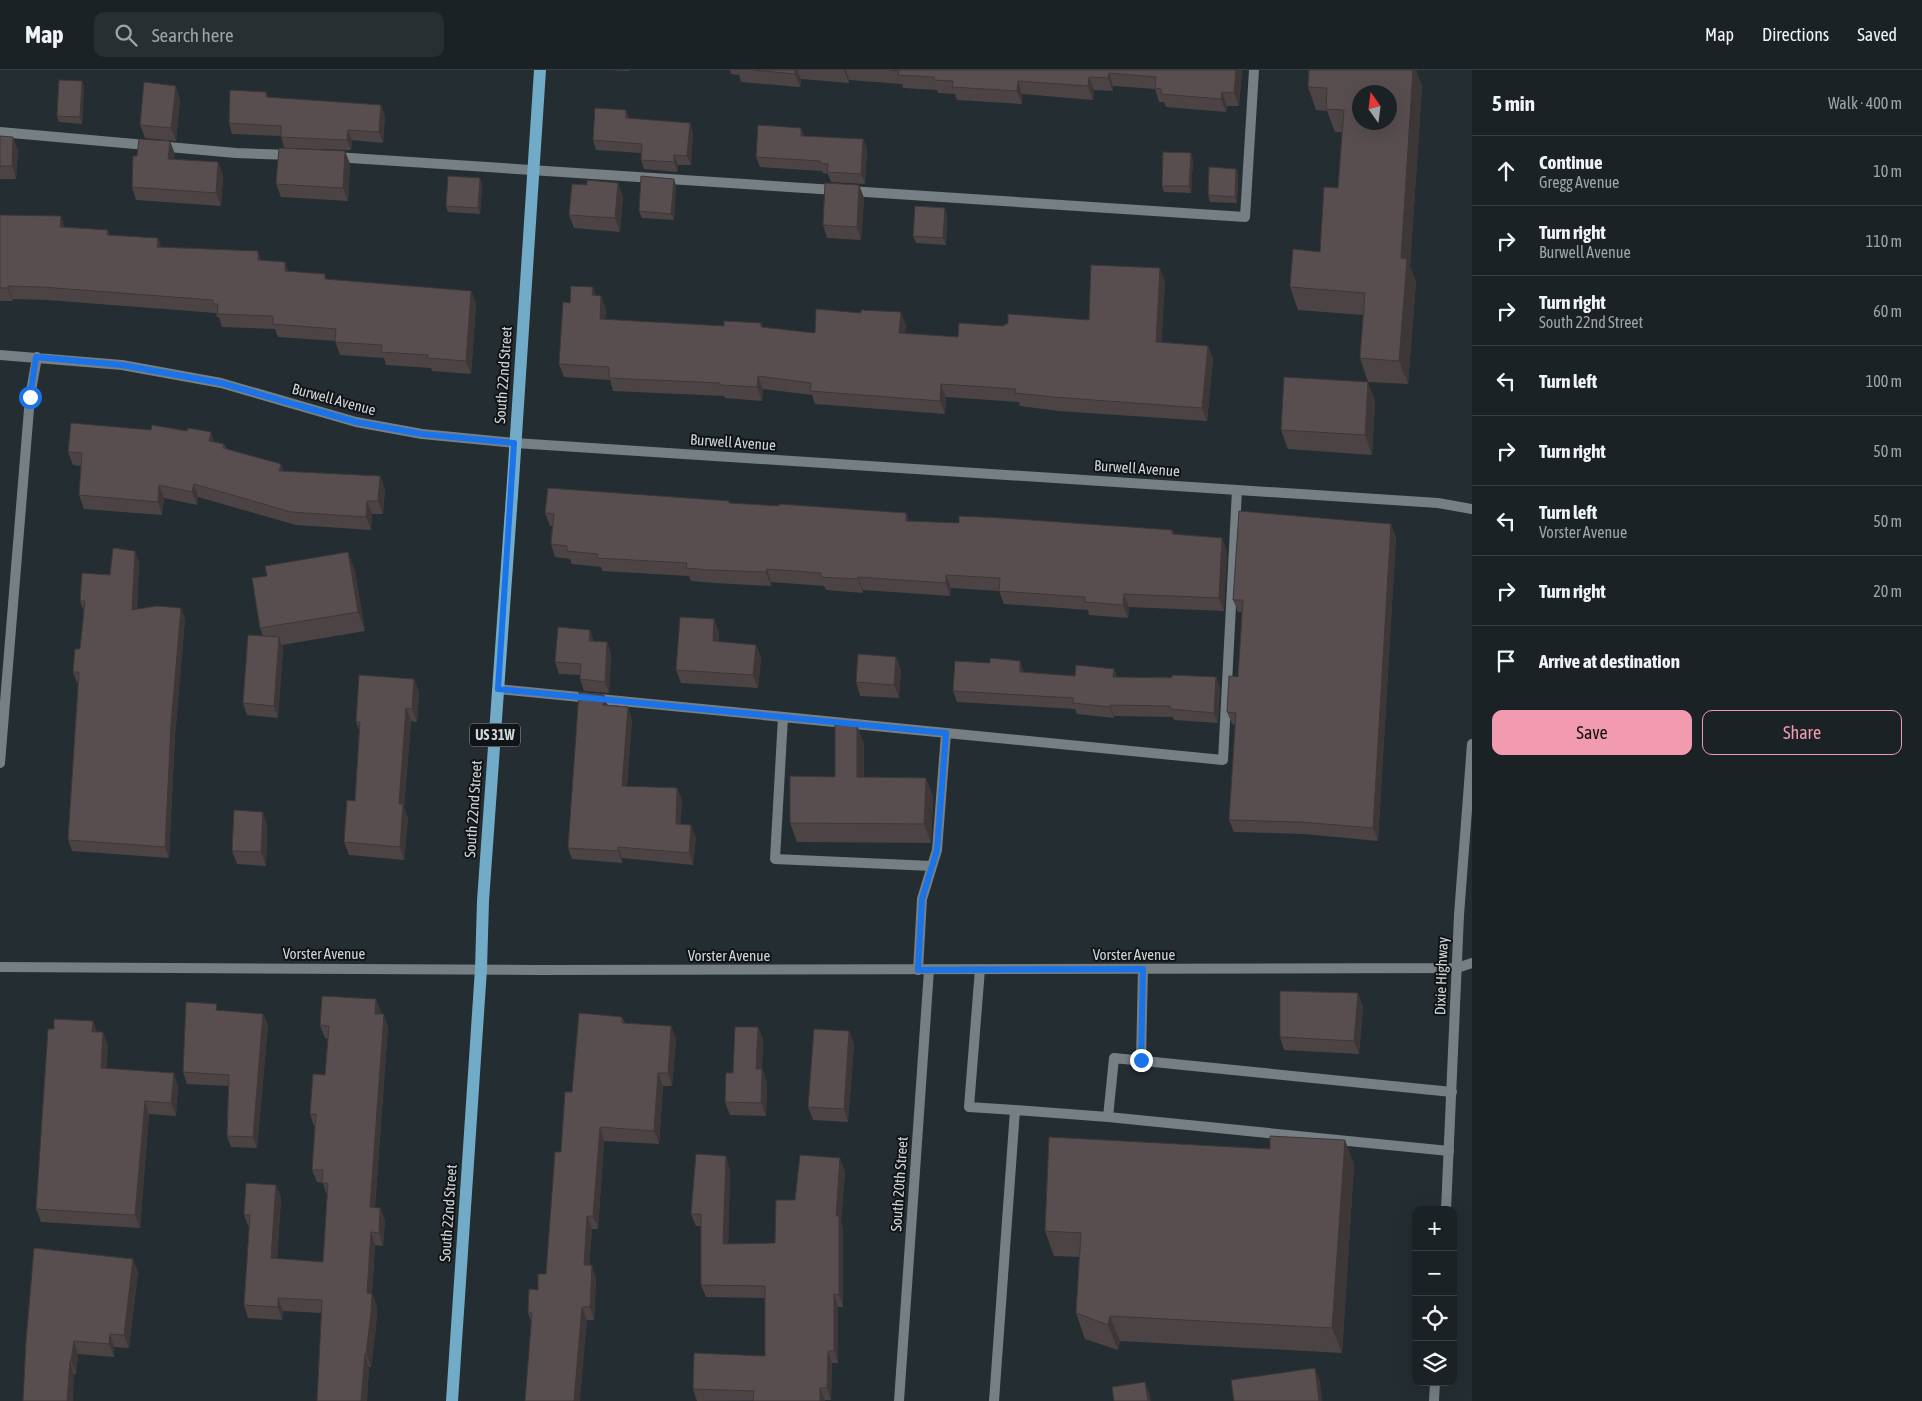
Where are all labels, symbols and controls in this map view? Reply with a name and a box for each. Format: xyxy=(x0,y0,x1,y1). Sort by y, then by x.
search box xyxy=(94,12,444,57)
text: Map xyxy=(25,21,64,48)
icon: search xyxy=(112,21,140,49)
text: Search here xyxy=(152,24,234,46)
text: Map xyxy=(1705,24,1734,45)
text: Directions xyxy=(1762,24,1829,45)
text: Saved xyxy=(1857,24,1897,45)
north arrow xyxy=(1352,85,1397,130)
text: 5 min xyxy=(1492,91,1535,115)
text: Walk · 400 m xyxy=(1828,94,1902,112)
text: Continue xyxy=(1539,151,1603,173)
icon: ahead xyxy=(1492,157,1520,185)
text: 10 m xyxy=(1873,162,1902,180)
text: Gregg Avenue xyxy=(1539,173,1619,191)
text: Turn right xyxy=(1539,221,1606,243)
icon: right xyxy=(1492,227,1520,255)
text: 110 m xyxy=(1866,232,1902,250)
text: Burwell Avenue xyxy=(1539,243,1631,261)
text: Turn right xyxy=(1539,291,1606,313)
icon: right xyxy=(1492,297,1520,325)
text: 60 m xyxy=(1873,302,1902,320)
text: South 22nd Street xyxy=(1539,313,1643,331)
street label: South 22nd Street xyxy=(491,326,515,424)
icon: left xyxy=(1492,367,1520,395)
text: Turn left xyxy=(1539,370,1597,392)
text: 100 m xyxy=(1866,372,1902,390)
street label: Burwell Avenue xyxy=(290,380,378,418)
route start xyxy=(19,386,42,409)
street label: Burwell Avenue xyxy=(690,431,777,453)
icon: right xyxy=(1492,437,1520,465)
text: Turn right xyxy=(1539,440,1606,462)
text: 50 m xyxy=(1873,442,1902,460)
street label: Burwell Avenue xyxy=(1094,457,1181,479)
text: Turn left xyxy=(1539,501,1597,523)
icon: left xyxy=(1492,507,1520,535)
text: 50 m xyxy=(1873,512,1902,530)
text: Vorster Avenue xyxy=(1539,523,1627,541)
icon: right xyxy=(1492,577,1520,605)
text: Turn right xyxy=(1539,580,1606,602)
text: 20 m xyxy=(1873,582,1902,600)
icon: arrive xyxy=(1492,647,1520,675)
text: Arrive at destination xyxy=(1539,650,1680,672)
button: Save xyxy=(1492,710,1692,755)
button: Share xyxy=(1702,710,1902,755)
road number: US 31W xyxy=(470,724,520,746)
street label: South 22nd Street xyxy=(461,760,485,858)
street label: Dixie Highway xyxy=(1431,937,1451,1015)
street label: Vorster Avenue xyxy=(283,945,366,962)
street label: Vorster Avenue xyxy=(1093,946,1176,963)
street label: Vorster Avenue xyxy=(688,947,771,964)
route end xyxy=(1130,1049,1153,1072)
street label: South 20th Street xyxy=(887,1136,911,1232)
street label: South 22nd Street xyxy=(436,1164,460,1262)
map controls xyxy=(1412,1206,1457,1386)
button: + xyxy=(1412,1206,1457,1251)
button: − xyxy=(1412,1251,1457,1296)
button: locate xyxy=(1412,1296,1457,1341)
button: layers xyxy=(1412,1341,1457,1386)

